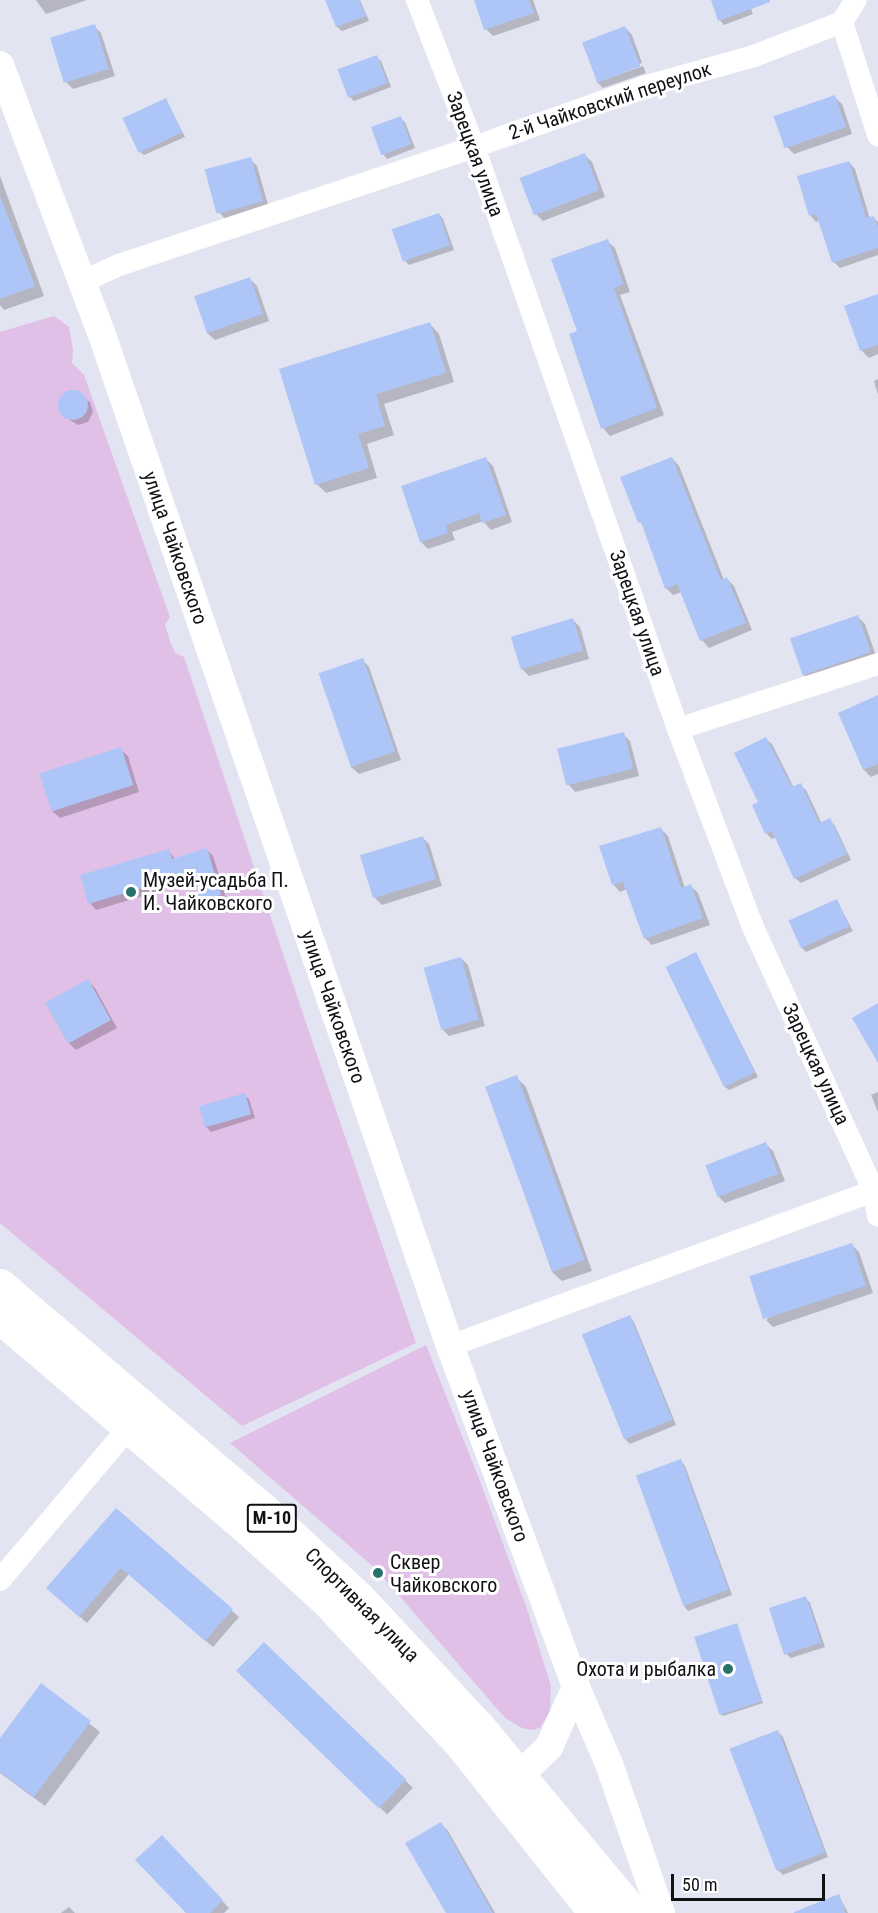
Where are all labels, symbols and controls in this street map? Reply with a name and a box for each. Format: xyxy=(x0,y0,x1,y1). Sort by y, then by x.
street label: 2-й Чайковский переулок xyxy=(506,57,714,145)
street label: Зарецкая улица xyxy=(441,88,509,220)
street label: улица Чайковского xyxy=(138,468,212,628)
street label: Зарецкая улица xyxy=(604,547,670,679)
place label: Музей-усадьба П. И. Чайковского xyxy=(143,868,289,915)
marker: Музей-усадьба П. И. Чайковского xyxy=(124,885,138,899)
street label: улица Чайковского xyxy=(296,927,370,1087)
street label: Зарецкая улица xyxy=(777,999,855,1129)
street label: улица Чайковского xyxy=(456,1387,534,1545)
road number: М-10 xyxy=(246,1503,298,1533)
street label: Спортивная улица xyxy=(300,1543,424,1667)
place label: Сквер Чайковского xyxy=(390,1550,497,1597)
marker: Сквер Чайковского xyxy=(371,1566,385,1580)
place label: Охота и рыбалка xyxy=(576,1657,716,1681)
marker: Охота и рыбалка xyxy=(721,1662,735,1676)
scale bar xyxy=(674,1862,828,1900)
text: 50 m xyxy=(682,1874,717,1895)

